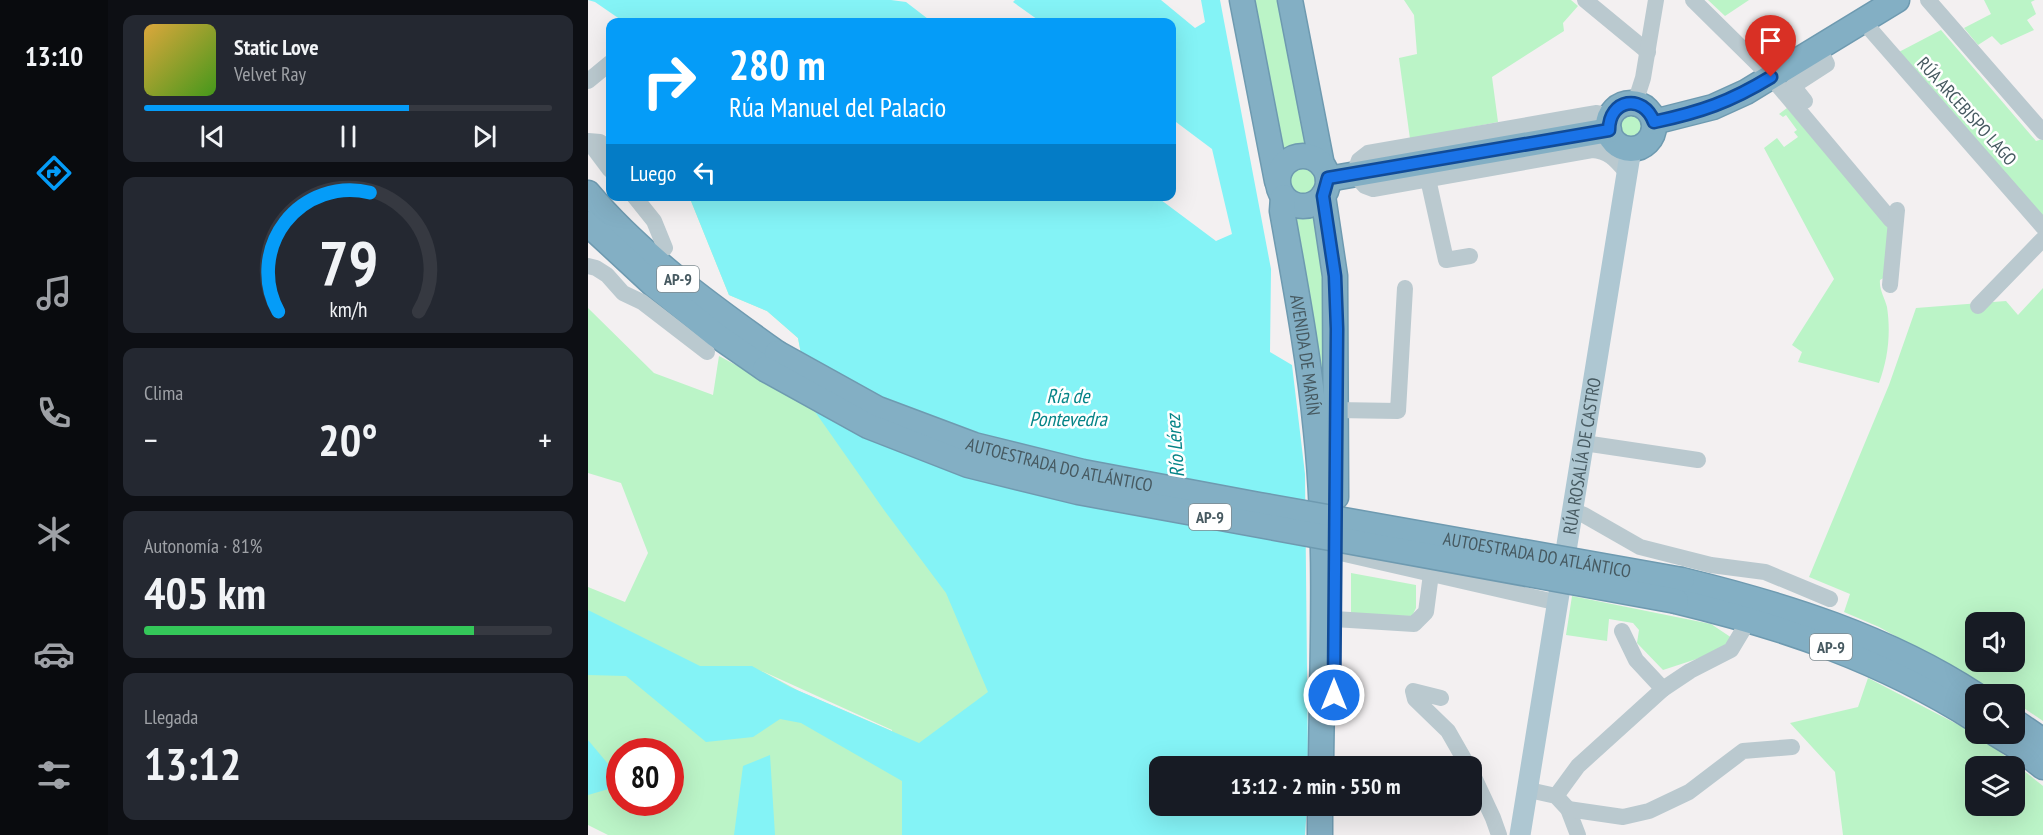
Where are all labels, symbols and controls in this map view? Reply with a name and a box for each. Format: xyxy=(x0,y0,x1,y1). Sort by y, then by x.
pin xyxy=(1745,15,1796,77)
icon: arrive xyxy=(1754,24,1787,57)
text: Static Love xyxy=(234,33,319,61)
text: 280 m xyxy=(729,37,826,92)
text: 13:10 xyxy=(25,39,83,73)
icon: right xyxy=(630,42,708,120)
street label: RÚA ARCEBISPO LAGO xyxy=(1912,52,2022,170)
text: Velvet Ray xyxy=(234,61,306,87)
text: Rúa Manuel del Palacio xyxy=(729,90,946,124)
icon: previous xyxy=(196,120,229,153)
icon: pause xyxy=(332,120,365,153)
icon: next xyxy=(468,120,501,153)
icon: directions xyxy=(33,152,75,194)
icon: left xyxy=(688,156,721,189)
text: Luego xyxy=(630,159,676,187)
text: 79 xyxy=(318,222,378,303)
road number: AP-9 xyxy=(657,266,699,292)
icon: music xyxy=(33,272,75,314)
street label: AVENIDA DE MARÍN xyxy=(1286,293,1326,417)
text: km/h xyxy=(329,296,367,324)
street label: RÚA ROSALÍA DE CASTRO xyxy=(1557,376,1605,536)
text: Clima xyxy=(144,380,183,406)
water label: Ría de Pontevedra xyxy=(1029,383,1108,432)
icon: phone xyxy=(33,392,75,434)
text: 20° xyxy=(318,410,378,468)
water label: Río Lérez xyxy=(1160,412,1190,478)
text: − xyxy=(144,418,158,461)
text: + xyxy=(538,418,552,461)
street label: AUTOESTRADA DO ATLÁNTICO xyxy=(963,432,1155,496)
road number: AP-9 xyxy=(1189,504,1231,530)
icon: climate xyxy=(33,513,75,555)
street label: AUTOESTRADA DO ATLÁNTICO xyxy=(1442,526,1633,582)
text: Autonomía · 81% xyxy=(144,533,262,559)
text: 405 km xyxy=(144,563,266,621)
map controls xyxy=(1965,612,2025,816)
button: sound xyxy=(1965,612,2025,672)
icon: car xyxy=(33,633,75,675)
road number: AP-9 xyxy=(1810,634,1852,660)
position arrow xyxy=(1302,663,1366,727)
button: search xyxy=(1965,684,2025,744)
text: Llegada xyxy=(144,704,198,730)
text: 13:12 xyxy=(144,734,241,792)
speed limit sign: 80 xyxy=(606,738,684,816)
icon: filters xyxy=(33,754,75,796)
button: layers xyxy=(1965,756,2025,816)
text: 13:12 · 2 min · 550 m xyxy=(1230,772,1401,800)

